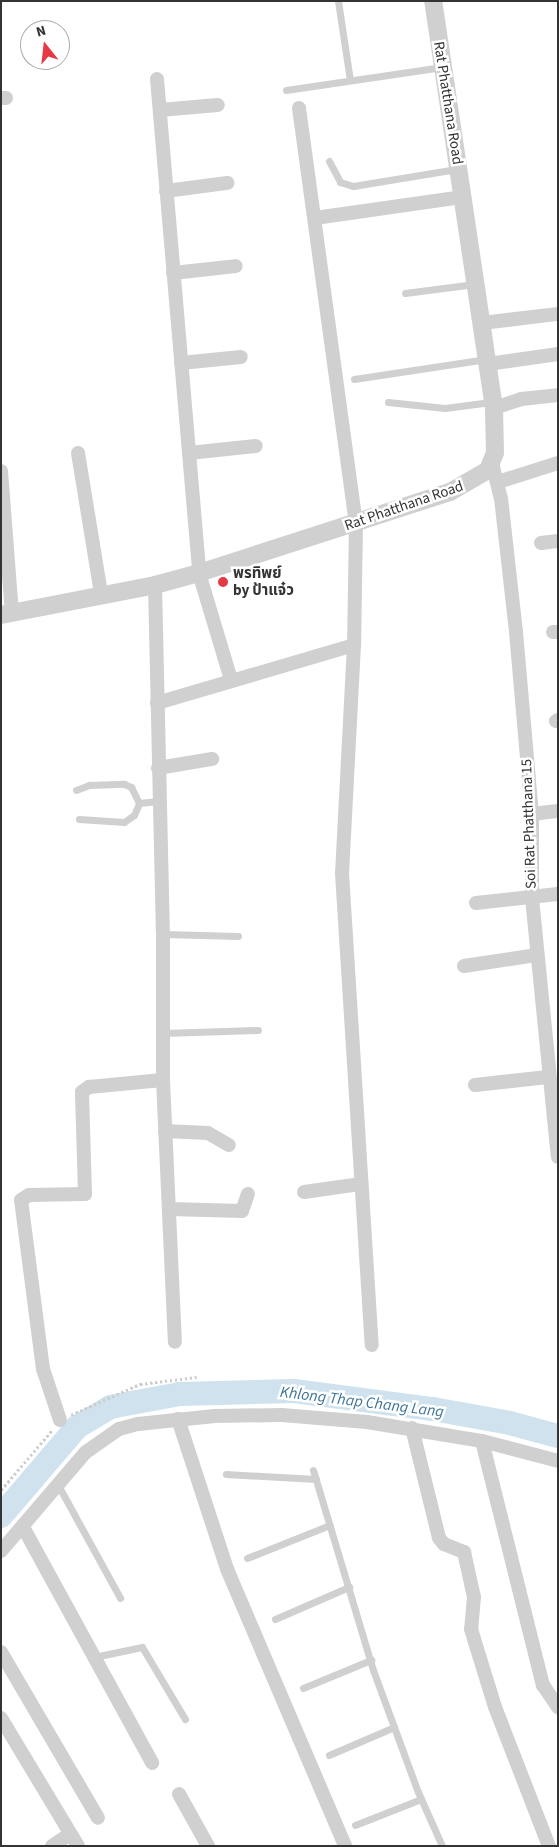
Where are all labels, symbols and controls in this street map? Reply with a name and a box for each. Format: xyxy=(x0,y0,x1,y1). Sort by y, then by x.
north arrow xyxy=(20,20,70,70)
text: N xyxy=(34,21,48,42)
street label: Rat Phatthana Road xyxy=(429,40,467,166)
street label: Rat Phatthana Road xyxy=(342,477,466,535)
place label: พรทิพย์ by ป้าแจ๋ว xyxy=(233,564,294,599)
marker: พรทิพย์ by ป้าแจ๋ว xyxy=(217,576,229,588)
street label: Soi Rat Phatthana 15 xyxy=(518,759,540,889)
water label: Khlong Thap Chang Lang xyxy=(279,1382,445,1422)

